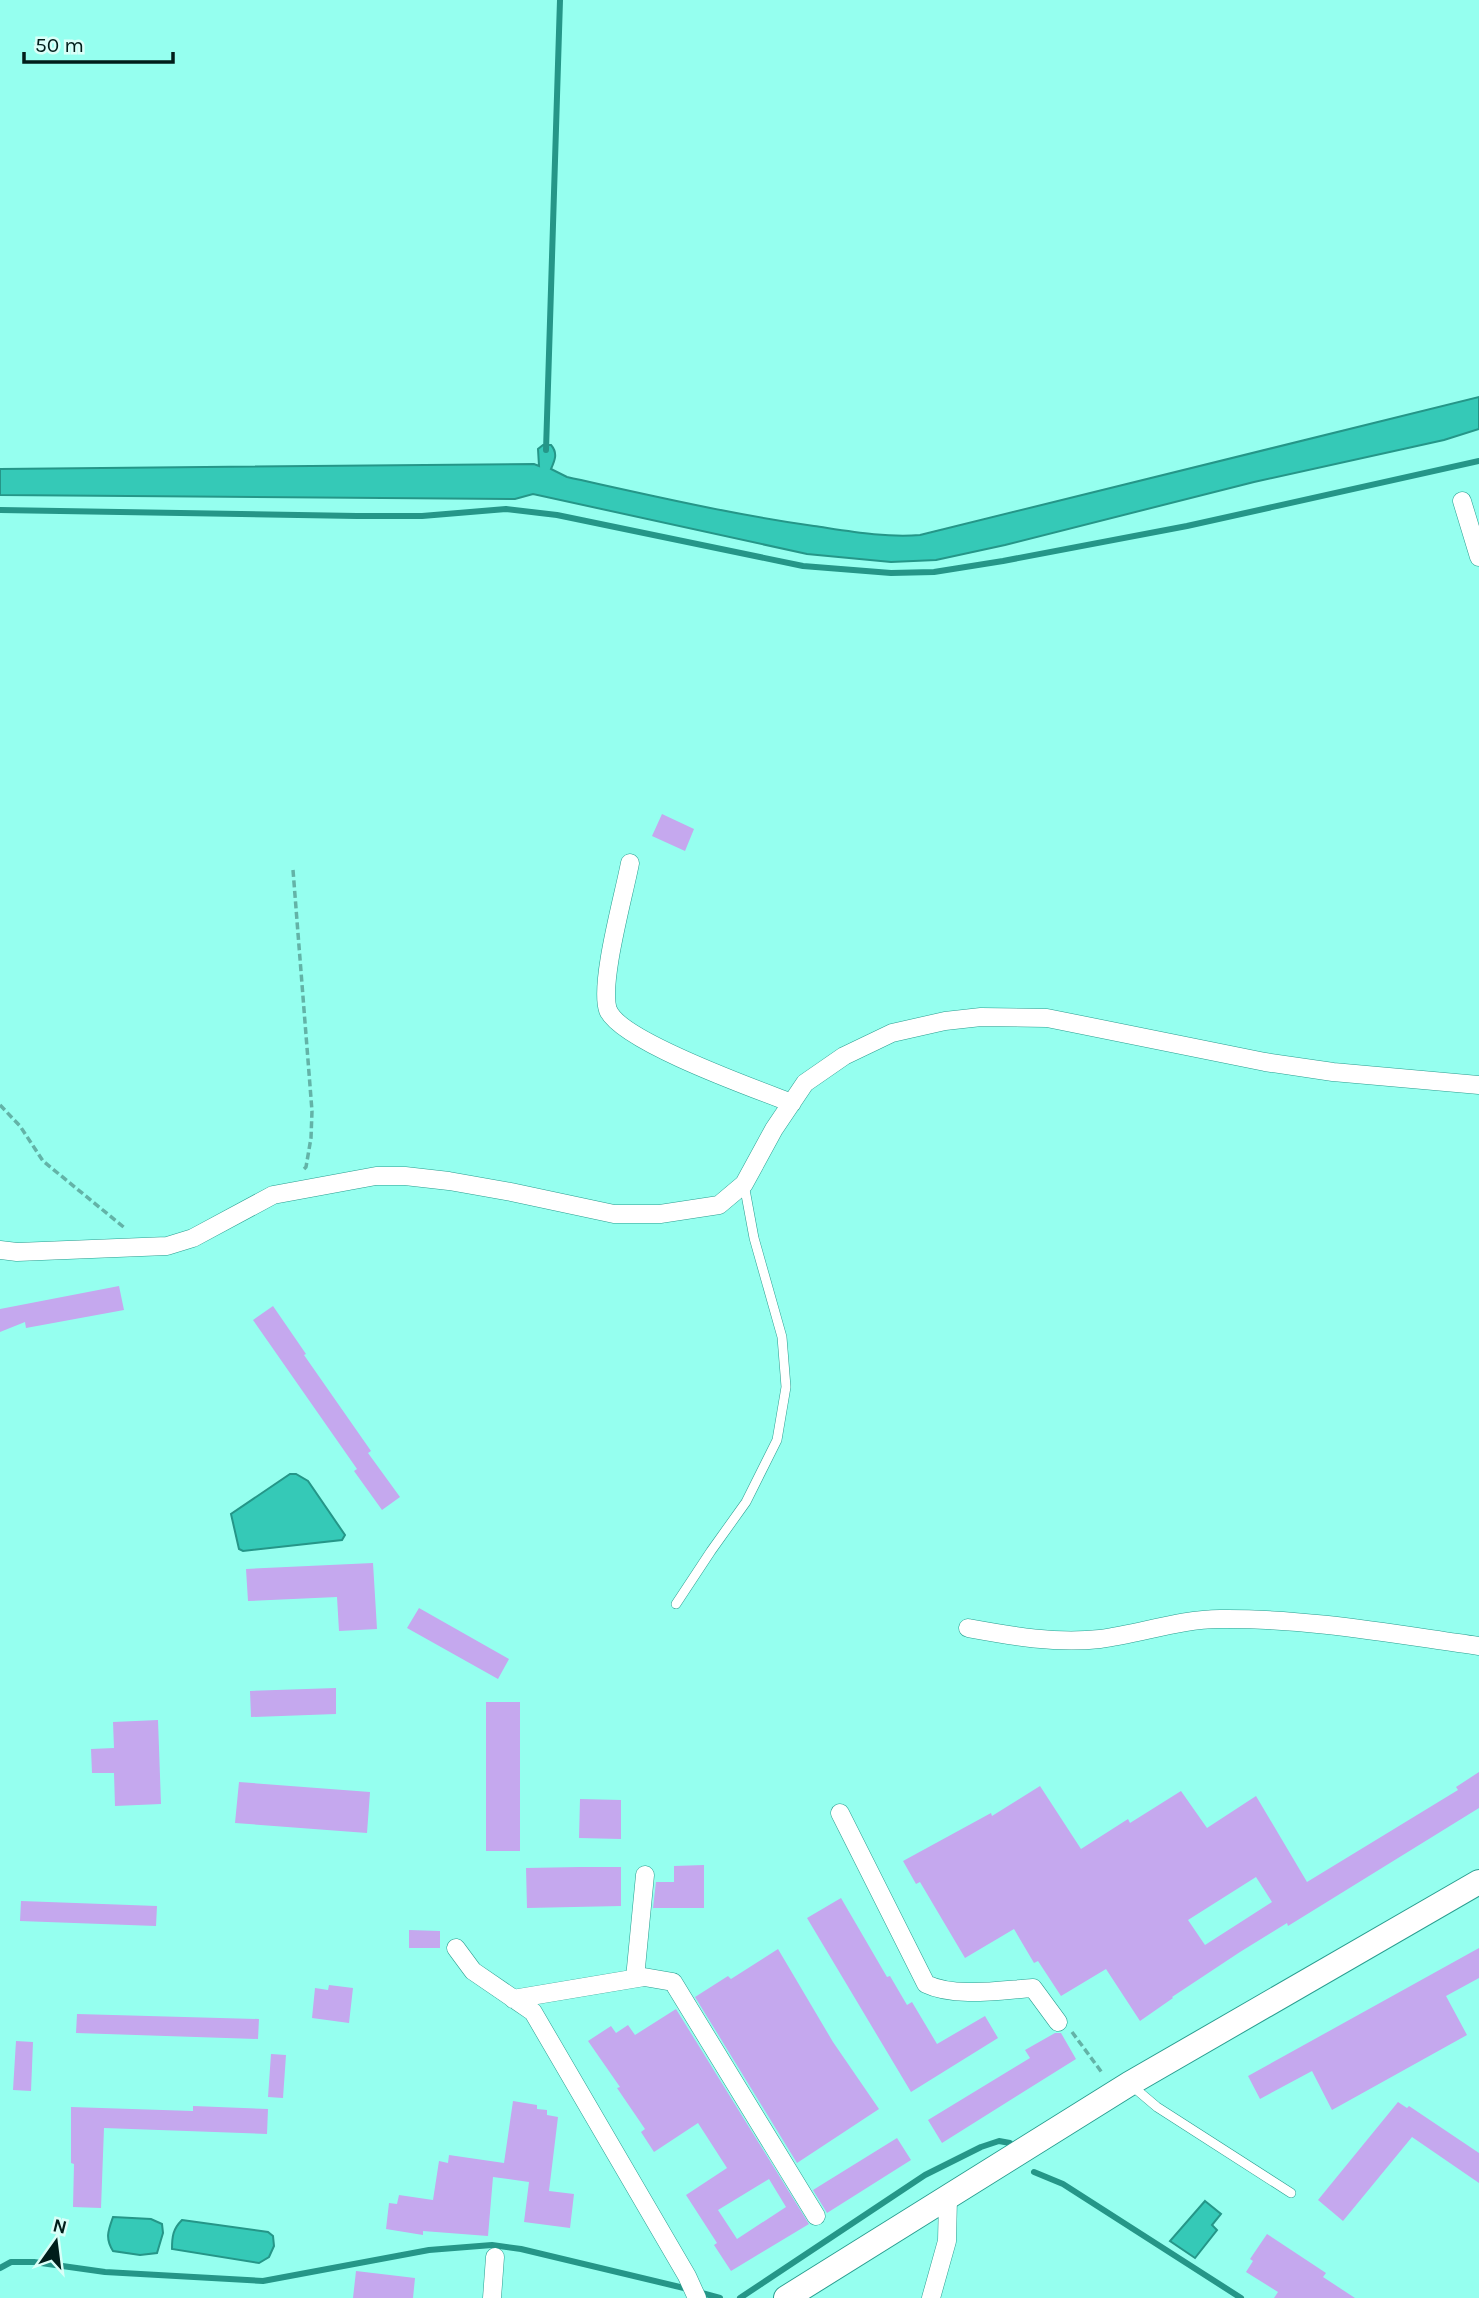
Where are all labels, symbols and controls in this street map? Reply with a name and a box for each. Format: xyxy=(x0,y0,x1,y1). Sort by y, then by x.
scale bar xyxy=(24,21,173,65)
text: 50 m xyxy=(35,33,84,57)
north arrow xyxy=(21,2207,91,2277)
text: N xyxy=(51,2214,69,2239)

